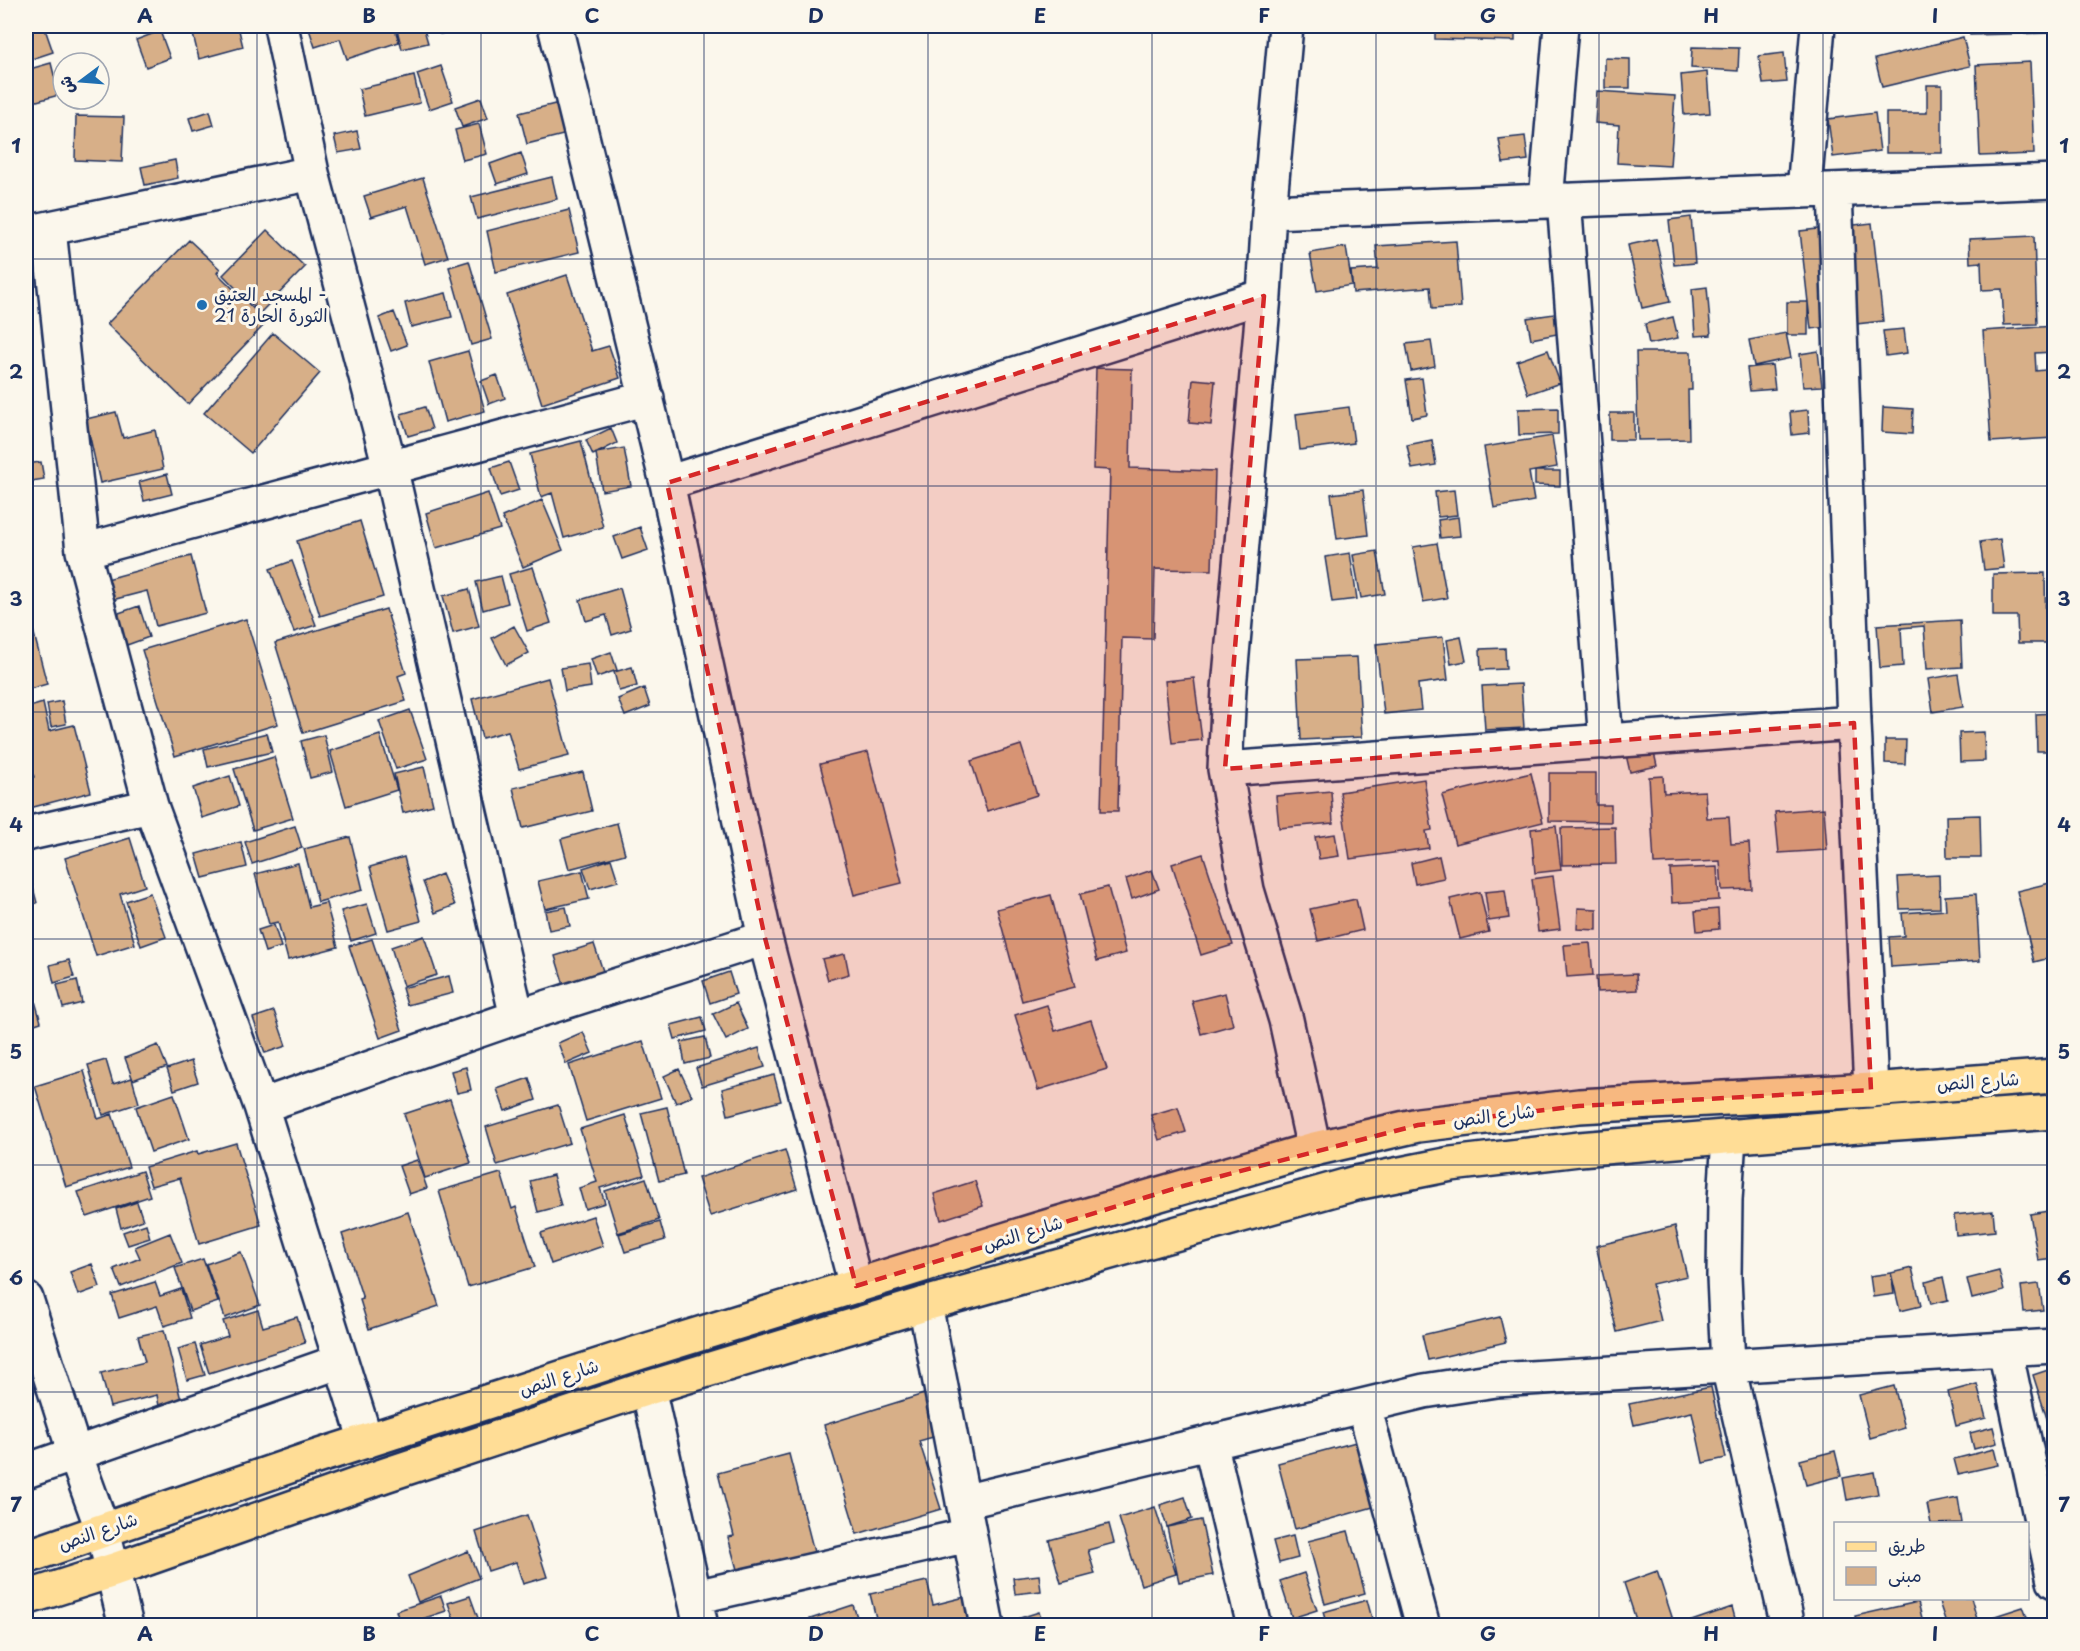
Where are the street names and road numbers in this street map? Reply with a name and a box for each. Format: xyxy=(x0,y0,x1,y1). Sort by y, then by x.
street label: شارع النص xyxy=(1936,1064,2020,1097)
street label: شارع النص xyxy=(1451,1096,1536,1133)
street label: شارع النص xyxy=(979,1208,1066,1258)
street label: شارع النص xyxy=(515,1351,602,1402)
street label: شارع النص xyxy=(54,1504,141,1557)

